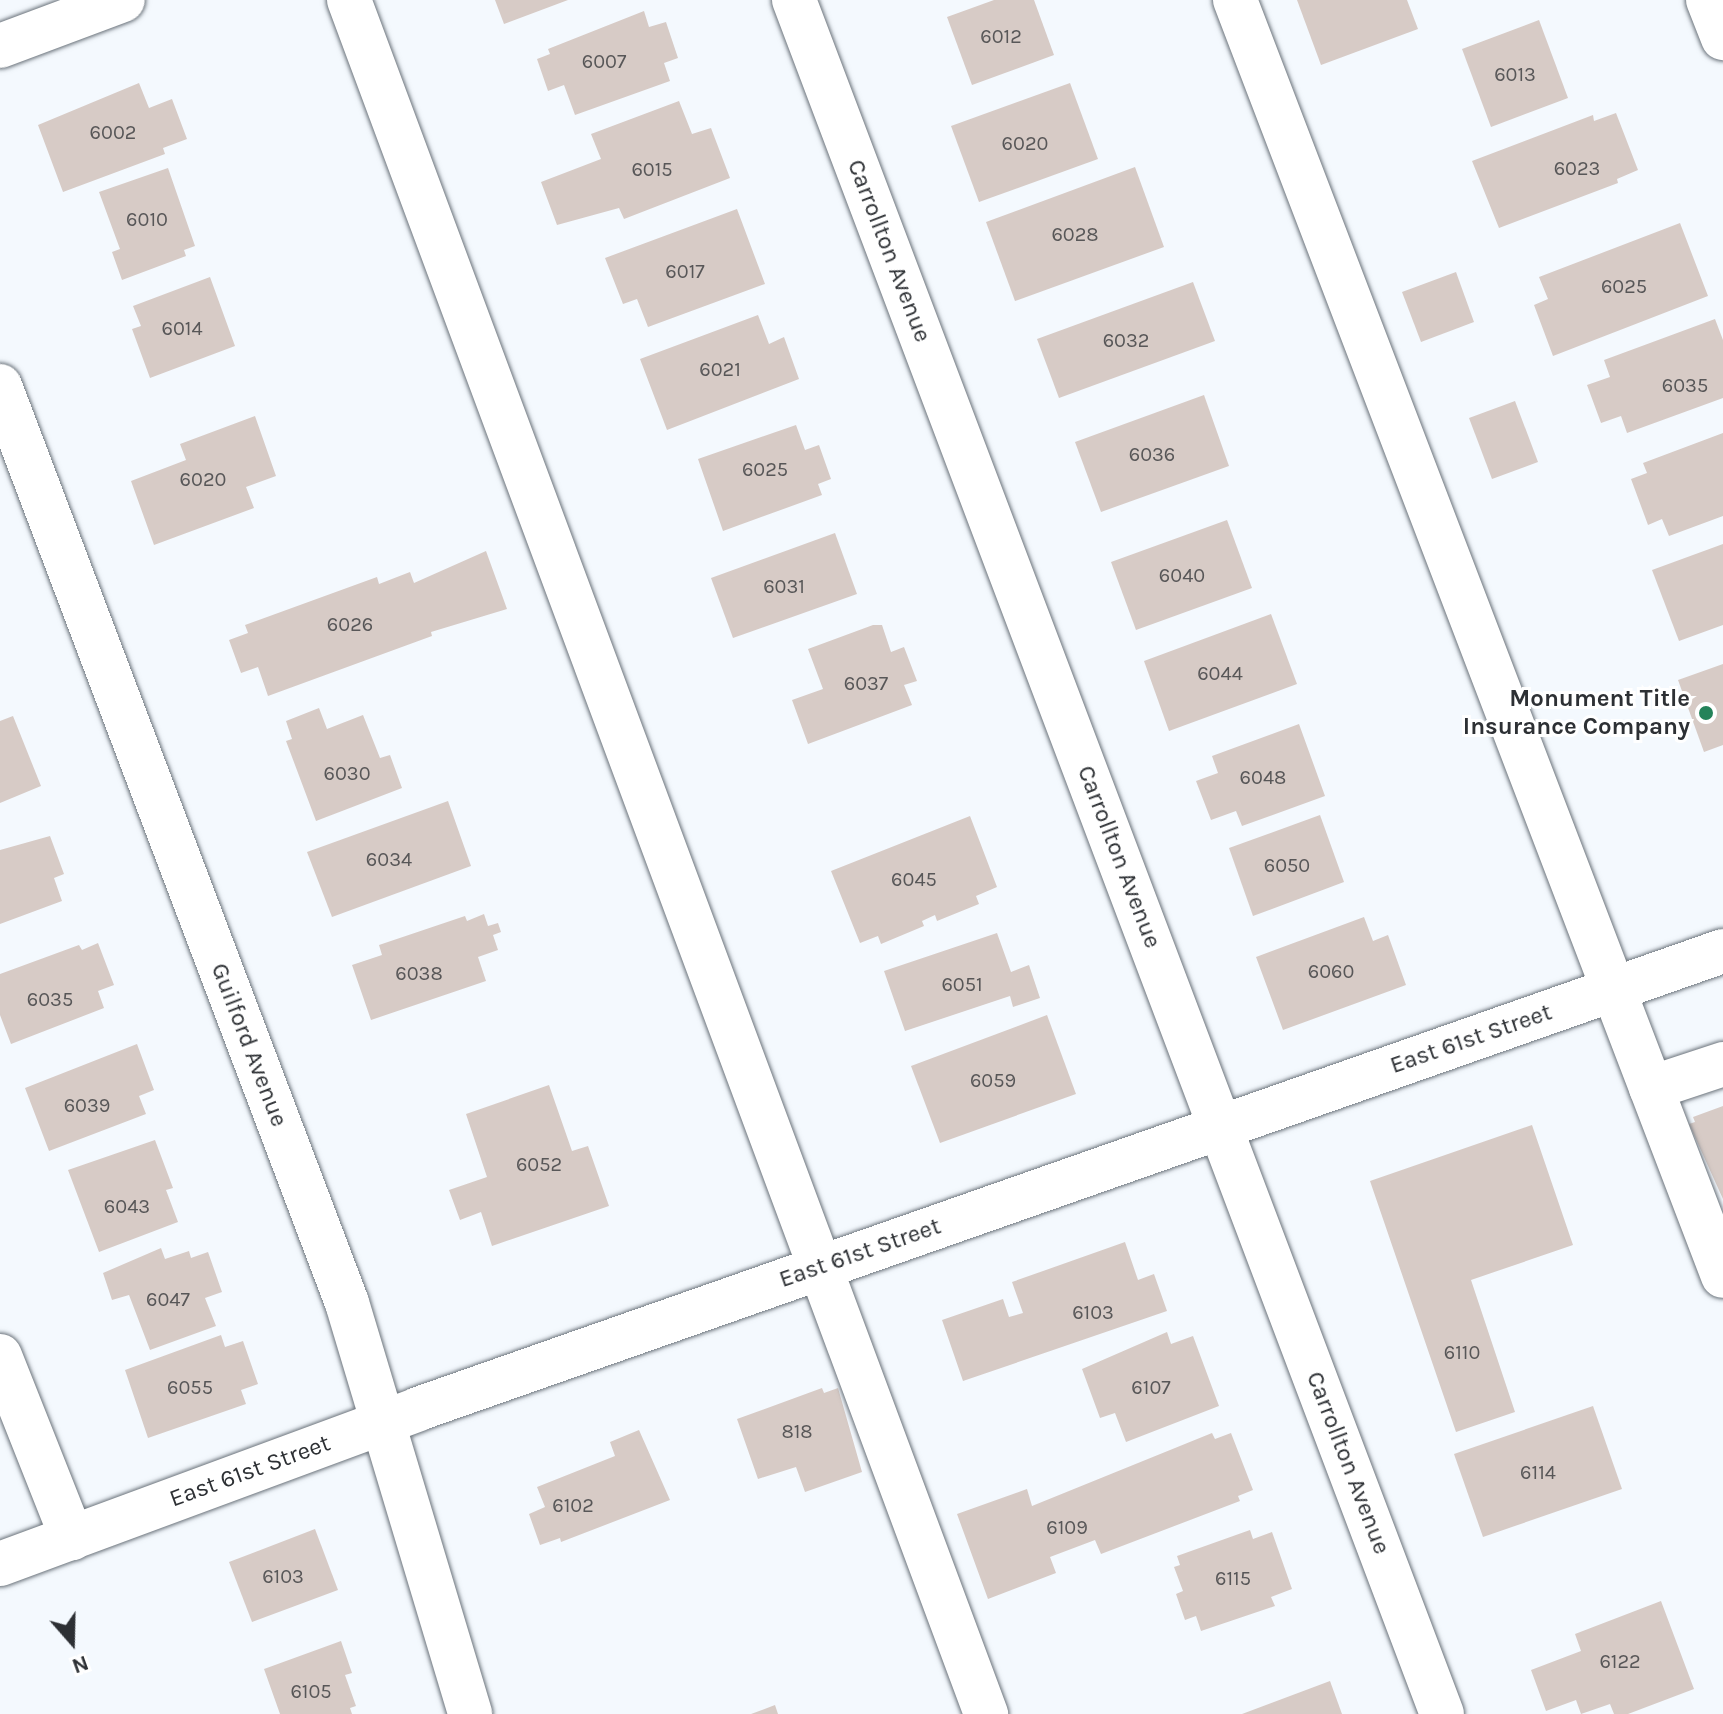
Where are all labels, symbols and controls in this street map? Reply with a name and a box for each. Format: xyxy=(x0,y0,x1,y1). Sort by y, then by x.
house number: 6012 xyxy=(980,24,1022,48)
house number: 6007 xyxy=(582,49,626,73)
house number: 6013 xyxy=(1494,62,1536,86)
house number: 6002 xyxy=(90,120,136,144)
house number: 6020 xyxy=(1002,131,1048,155)
street label: Carrollton Avenue xyxy=(841,156,937,346)
house number: 6023 xyxy=(1554,156,1600,180)
house number: 6015 xyxy=(631,157,673,181)
house number: 6010 xyxy=(126,207,168,231)
house number: 6028 xyxy=(1051,222,1099,246)
house number: 6017 xyxy=(665,259,705,283)
house number: 6025 xyxy=(1601,274,1647,298)
house number: 6014 xyxy=(161,316,203,340)
house number: 6032 xyxy=(1103,328,1149,352)
house number: 6021 xyxy=(699,357,741,381)
house number: 6035 xyxy=(1662,373,1708,397)
house number: 6036 xyxy=(1129,442,1175,466)
house number: 6025 xyxy=(742,457,788,481)
house number: 6020 xyxy=(180,467,226,491)
house number: 6040 xyxy=(1159,563,1205,587)
house number: 6031 xyxy=(763,574,805,598)
house number: 6026 xyxy=(327,612,373,636)
house number: 6044 xyxy=(1197,661,1243,685)
house number: 6037 xyxy=(844,671,888,695)
place label: Monument Title Insurance Company xyxy=(1463,685,1690,741)
marker: Monument Title Insurance Company xyxy=(1697,704,1715,722)
house number: 6030 xyxy=(324,761,370,785)
street label: Carrollton Avenue xyxy=(1071,762,1167,952)
house number: 6048 xyxy=(1240,765,1286,789)
house number: 6034 xyxy=(366,847,412,871)
house number: 6050 xyxy=(1264,853,1310,877)
house number: 6045 xyxy=(891,867,937,891)
street label: Guilford Avenue xyxy=(205,959,293,1131)
house number: 6060 xyxy=(1308,959,1354,983)
house number: 6038 xyxy=(395,961,443,985)
house number: 6051 xyxy=(941,972,983,996)
house number: 6035 xyxy=(27,987,73,1011)
street label: East 61st Street xyxy=(1386,998,1556,1080)
house number: 6059 xyxy=(970,1068,1016,1092)
house number: 6039 xyxy=(64,1093,110,1117)
house number: 6052 xyxy=(516,1152,562,1176)
house number: 6043 xyxy=(104,1194,150,1218)
street label: East 61st Street xyxy=(775,1212,945,1294)
house number: 6047 xyxy=(146,1287,190,1311)
house number: 6103 xyxy=(1072,1300,1114,1324)
house number: 6110 xyxy=(1444,1340,1480,1364)
street label: Carrollton Avenue xyxy=(1300,1368,1396,1558)
house number: 6055 xyxy=(167,1375,213,1399)
house number: 6107 xyxy=(1131,1375,1171,1399)
house number: 818 xyxy=(781,1419,813,1443)
street label: East 61st Street xyxy=(166,1429,334,1513)
house number: 6114 xyxy=(1520,1460,1556,1484)
house number: 6102 xyxy=(552,1493,594,1517)
house number: 6109 xyxy=(1046,1515,1088,1539)
house number: 6103 xyxy=(262,1564,304,1588)
house number: 6115 xyxy=(1215,1566,1251,1590)
north arrow xyxy=(32,1602,112,1682)
house number: 6122 xyxy=(1599,1649,1641,1673)
text: N xyxy=(68,1650,92,1679)
house number: 6105 xyxy=(290,1679,332,1703)

